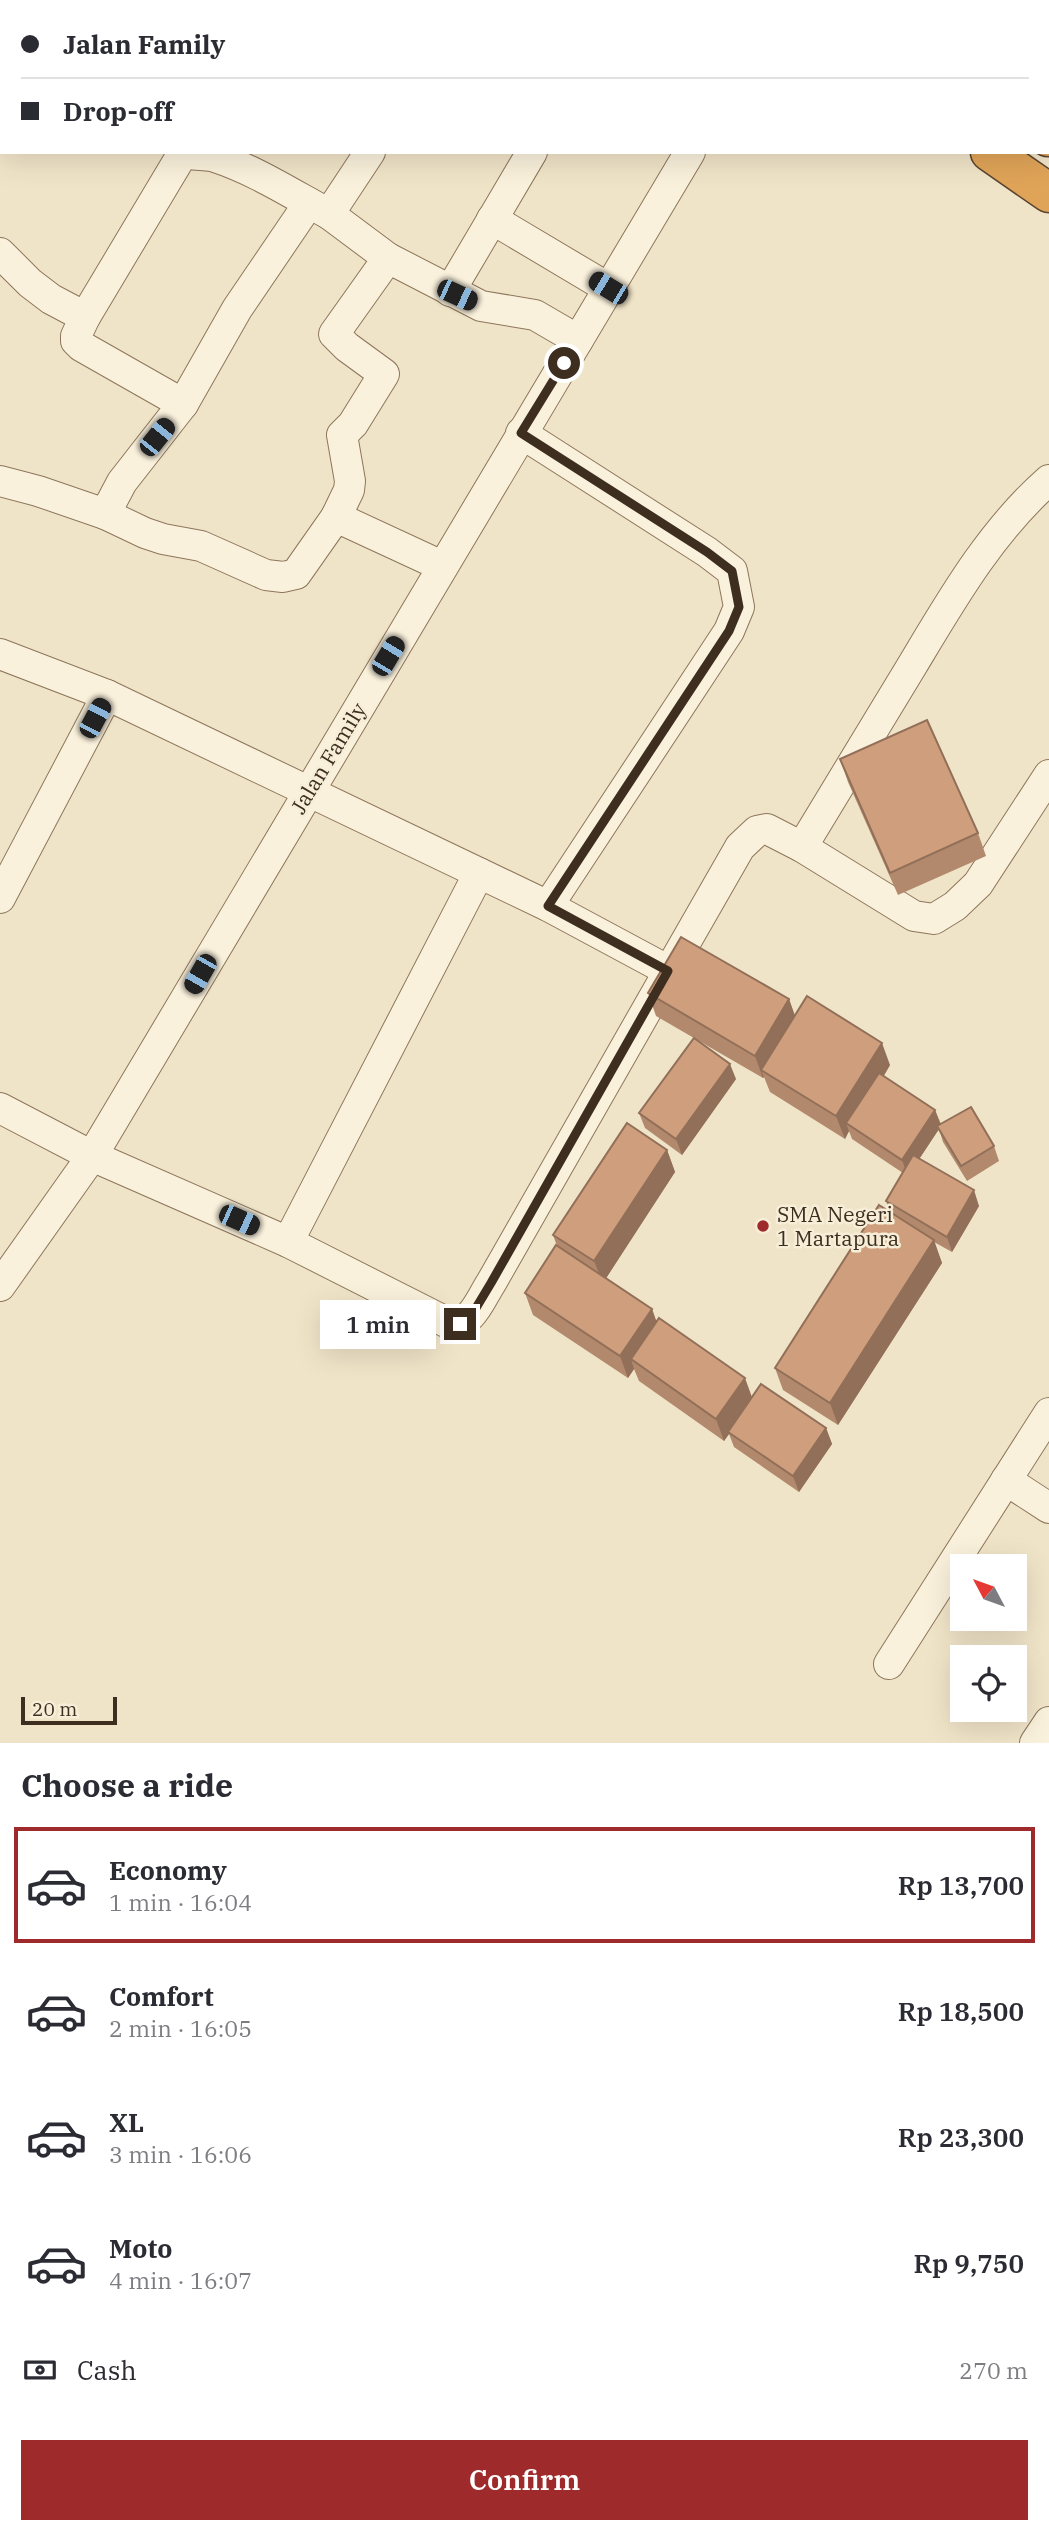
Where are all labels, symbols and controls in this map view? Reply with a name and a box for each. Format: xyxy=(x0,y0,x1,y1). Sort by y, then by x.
text: Jalan Family xyxy=(63,27,225,61)
text: Drop-off xyxy=(63,94,174,128)
car xyxy=(585,268,632,308)
car xyxy=(434,277,481,313)
route start xyxy=(548,347,580,379)
car xyxy=(136,414,179,460)
car xyxy=(369,633,408,679)
car xyxy=(76,695,115,741)
street label: Jalan Family xyxy=(284,697,373,819)
car xyxy=(181,951,220,997)
place label: SMA Negeri 1 Martapura xyxy=(777,1200,899,1252)
car xyxy=(216,1202,263,1238)
marker: SMA Negeri 1 Martapura xyxy=(755,1218,771,1234)
callout: 1 min xyxy=(320,1300,435,1348)
route end xyxy=(444,1308,476,1340)
text: 1 min xyxy=(346,1309,410,1339)
north arrow xyxy=(950,1554,1027,1631)
map controls xyxy=(950,1554,1027,1722)
button: locate xyxy=(950,1645,1027,1722)
scale bar xyxy=(21,1694,117,1726)
text: 20 m xyxy=(32,1697,77,1721)
text: Choose a ride xyxy=(21,1764,233,1806)
text: Economy xyxy=(109,1853,227,1887)
icon: car xyxy=(25,1854,88,1917)
text: Rp 13,700 xyxy=(898,1868,1024,1902)
text: 1 min · 16:04 xyxy=(109,1887,252,1917)
text: Comfort xyxy=(109,1979,214,2013)
icon: car xyxy=(25,1980,88,2043)
text: Rp 18,500 xyxy=(898,1994,1024,2028)
text: 2 min · 16:05 xyxy=(109,2013,252,2043)
text: XL xyxy=(109,2105,144,2139)
icon: car xyxy=(25,2106,88,2169)
text: Rp 23,300 xyxy=(898,2120,1024,2154)
text: 3 min · 16:06 xyxy=(109,2139,252,2169)
text: Moto xyxy=(109,2231,172,2265)
icon: car xyxy=(25,2232,88,2295)
text: Rp 9,750 xyxy=(913,2246,1024,2280)
text: 4 min · 16:07 xyxy=(109,2265,252,2295)
icon: cash xyxy=(21,2351,59,2389)
text: Cash xyxy=(77,2353,137,2387)
text: 270 m xyxy=(959,2355,1028,2385)
button: Confirm xyxy=(21,2440,1028,2520)

